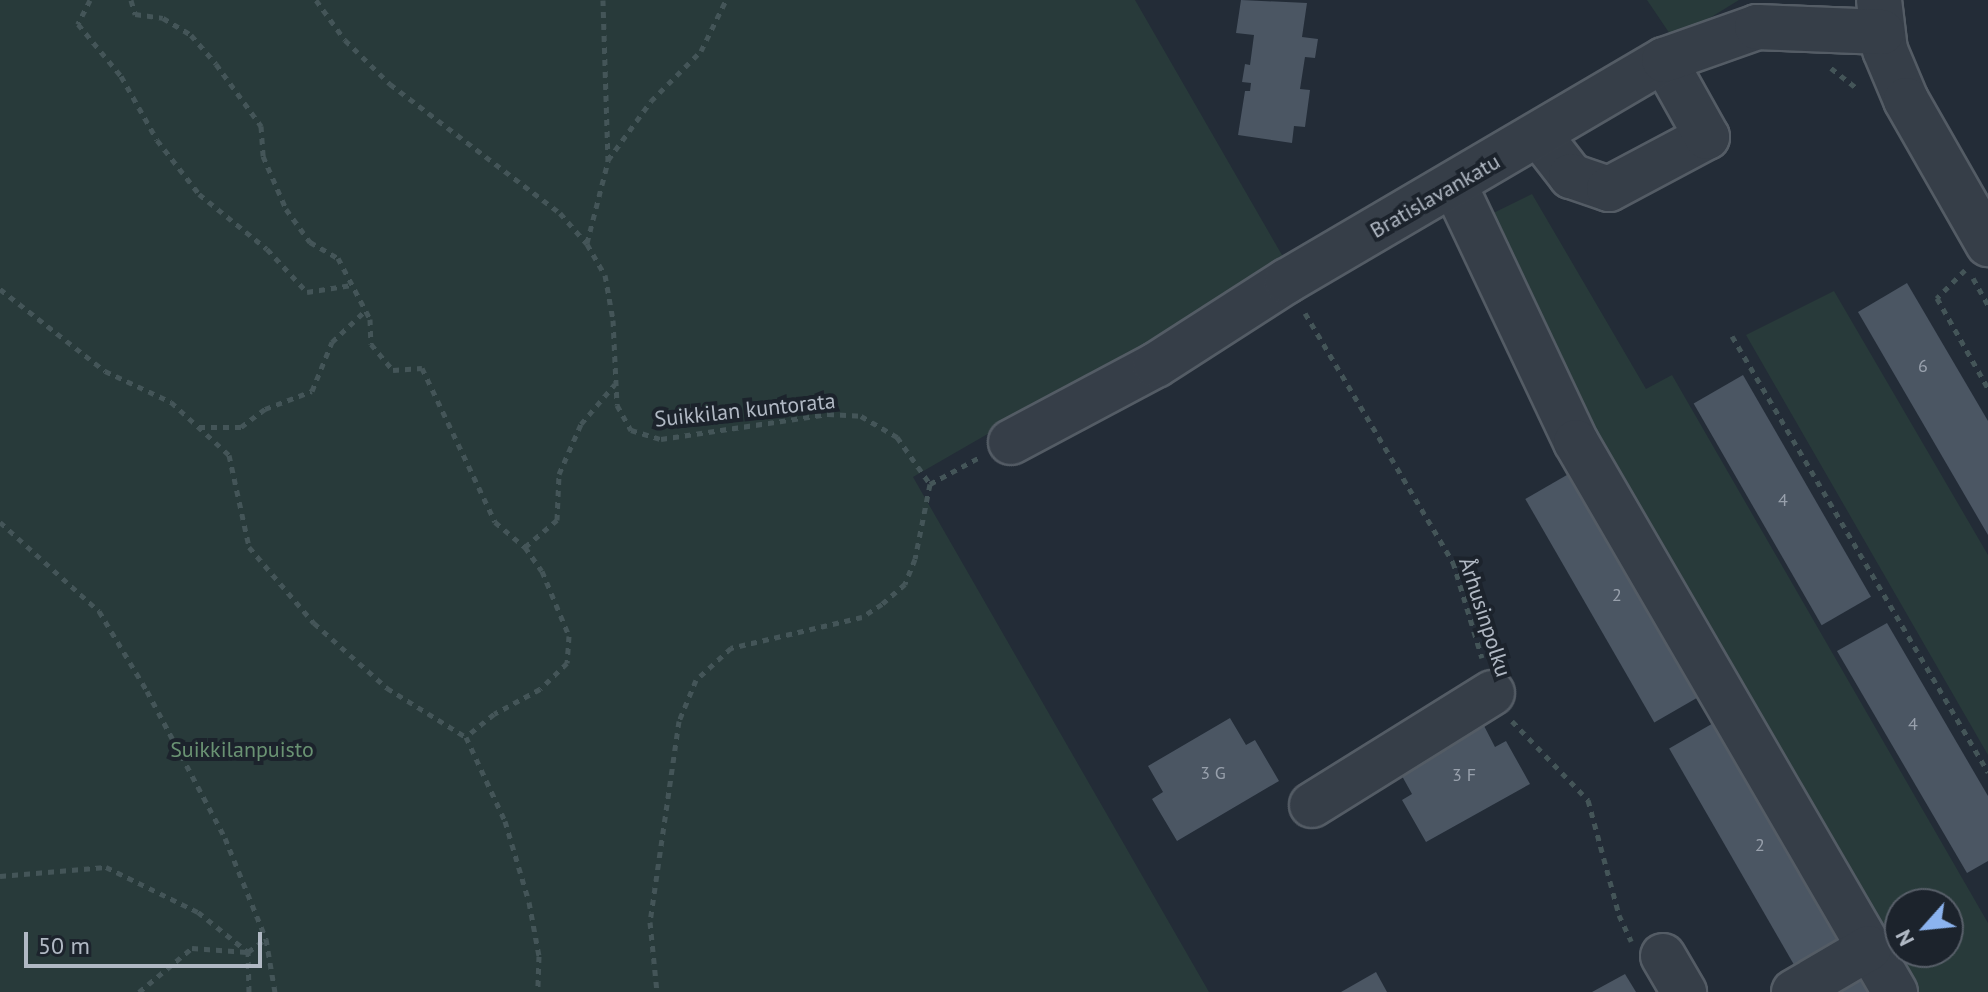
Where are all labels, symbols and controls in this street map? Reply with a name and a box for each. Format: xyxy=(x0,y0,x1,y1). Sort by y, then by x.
street label: Bratislavankatu xyxy=(1365,148,1505,244)
house number: 6 xyxy=(1918,355,1928,377)
street label: Suikkilan kuntorata xyxy=(653,387,837,433)
house number: 4 xyxy=(1778,489,1788,511)
street label: Århusinpolku xyxy=(1453,554,1517,680)
house number: 2 xyxy=(1612,584,1622,606)
house number: 4 xyxy=(1908,713,1918,735)
park label: Suikkilanpuisto xyxy=(170,737,314,763)
house number: 3 G xyxy=(1200,762,1226,784)
house number: 3 F xyxy=(1452,764,1476,786)
house number: 2 xyxy=(1755,834,1765,856)
north arrow xyxy=(1884,888,1964,968)
scale bar xyxy=(28,916,266,966)
text: N xyxy=(1889,925,1920,951)
text: 50 m xyxy=(38,930,90,961)

